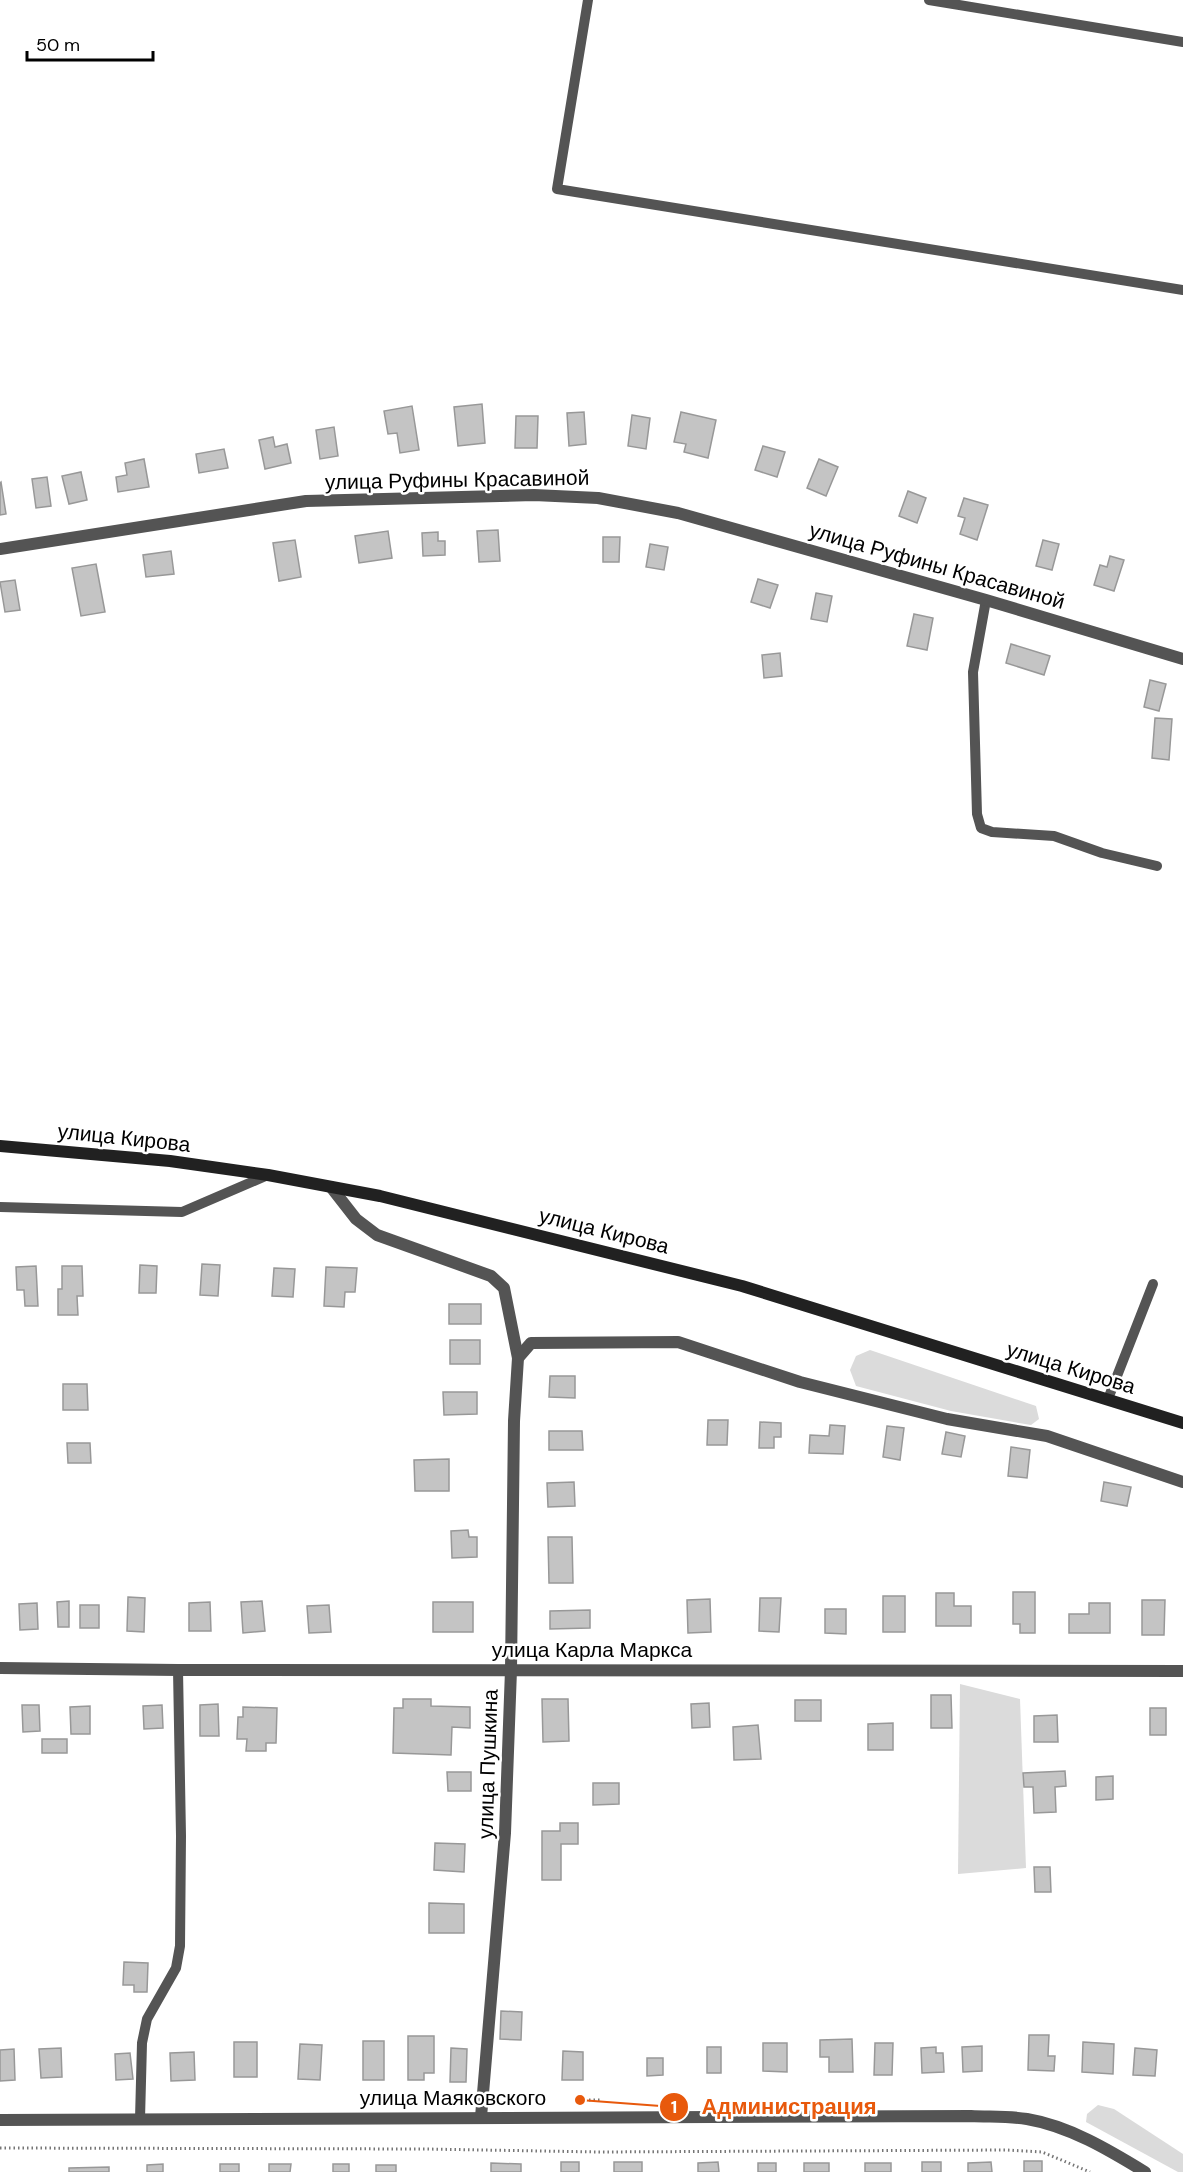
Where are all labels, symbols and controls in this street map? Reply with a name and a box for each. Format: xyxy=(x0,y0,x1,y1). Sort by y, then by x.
scale bar xyxy=(27,24,153,62)
text: 50 m xyxy=(36,33,80,57)
street label: улица Руфины Красавиной xyxy=(325,464,589,496)
street label: улица Руфины Красавиной xyxy=(806,516,1068,616)
street label: улица Кирова xyxy=(56,1117,192,1159)
street label: улица Кирова xyxy=(536,1201,672,1261)
street label: улица Кирова xyxy=(1003,1335,1139,1401)
street label: улица Карла Маркса xyxy=(492,1636,693,1664)
street label: улица Пушкина xyxy=(471,1688,505,1839)
street label: улица Маяковского xyxy=(360,2084,546,2112)
callout: Администрация xyxy=(659,2087,888,2127)
text: Администрация xyxy=(701,2092,877,2121)
text: 1 xyxy=(671,2095,677,2119)

